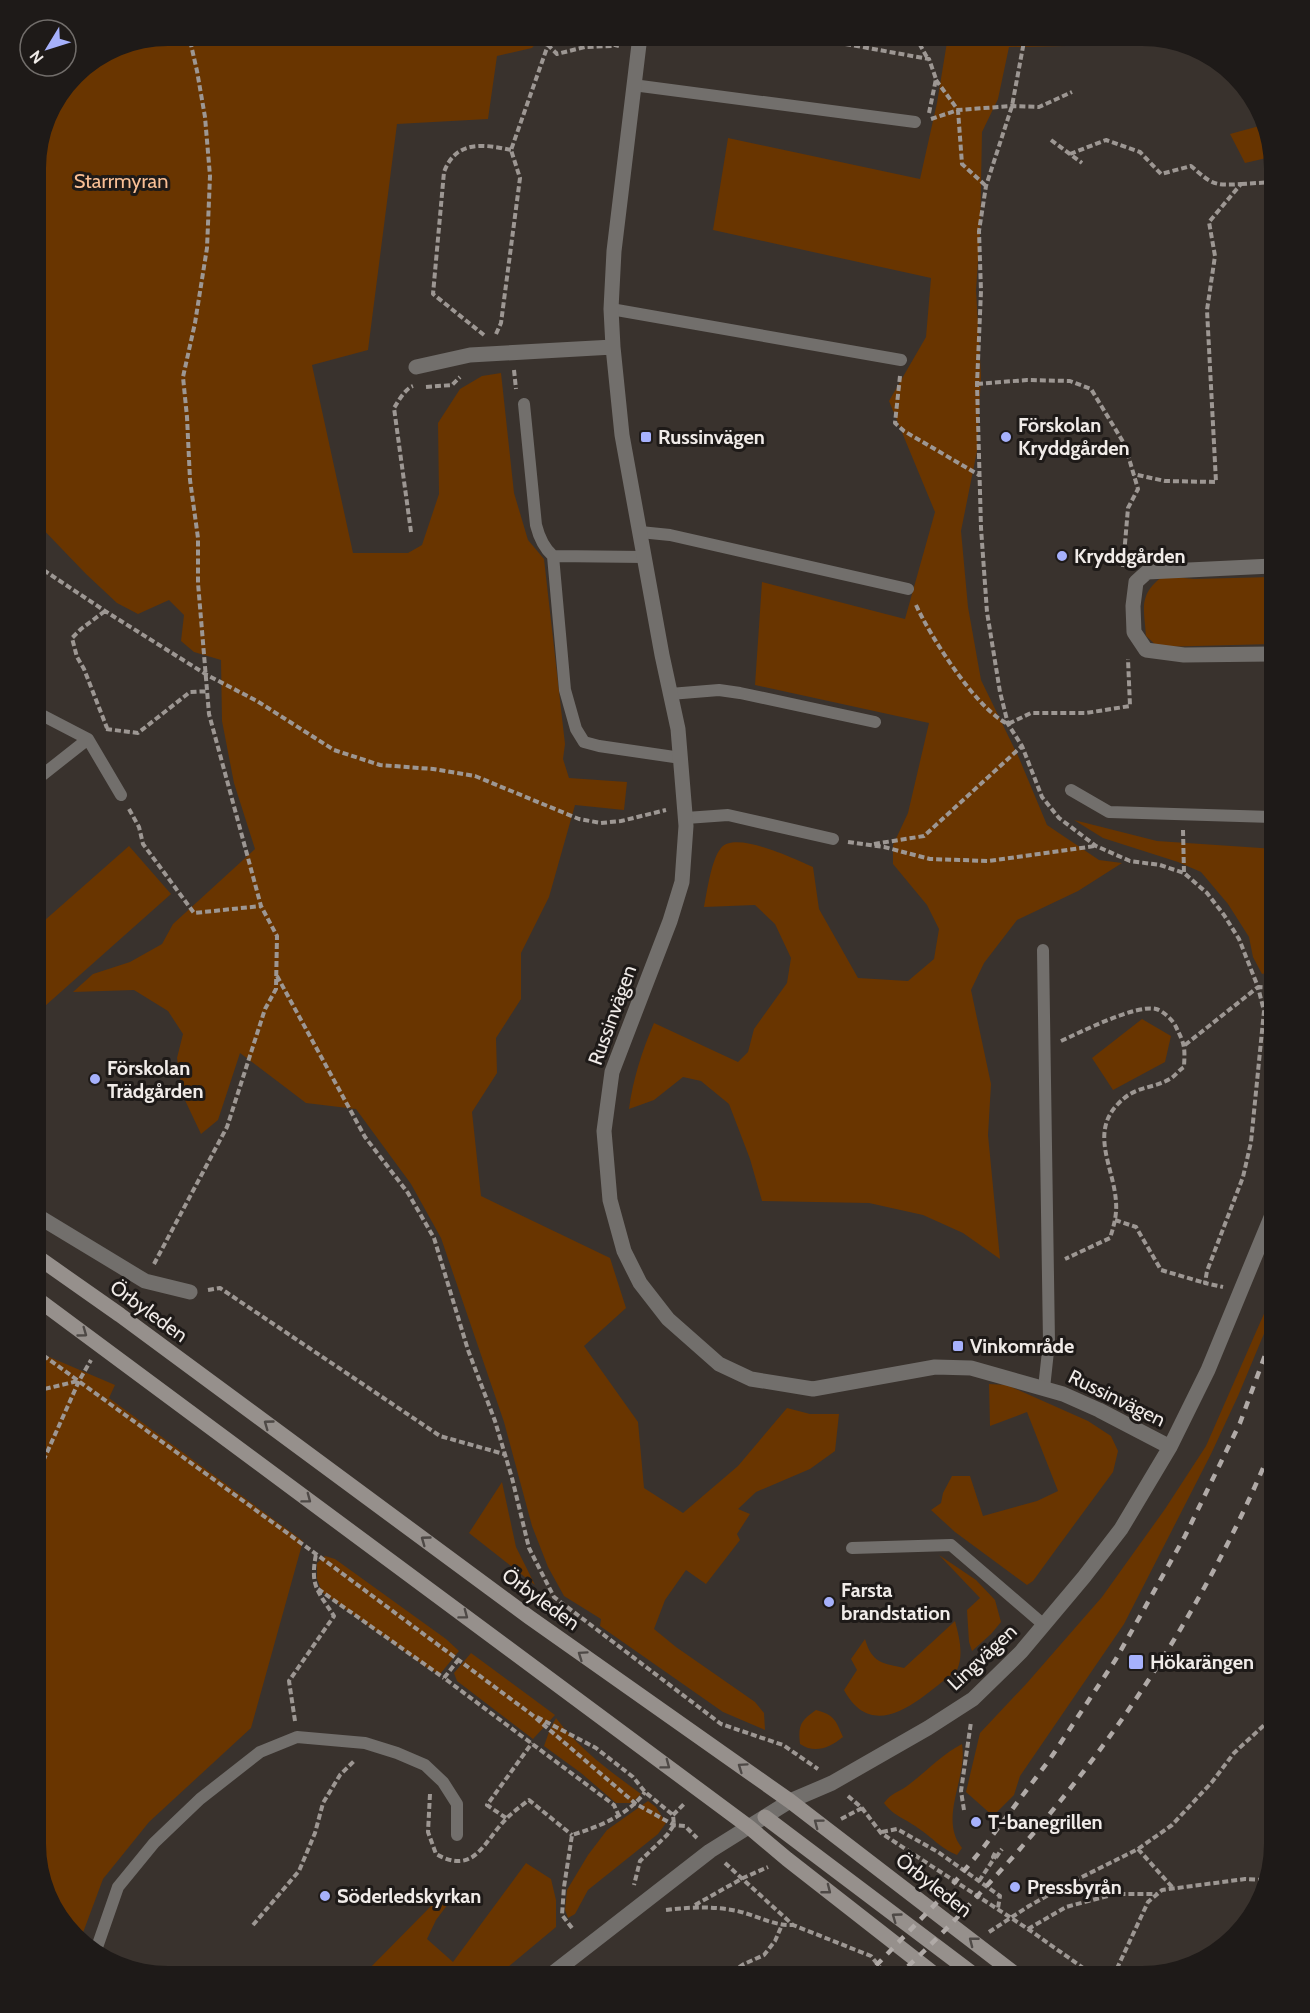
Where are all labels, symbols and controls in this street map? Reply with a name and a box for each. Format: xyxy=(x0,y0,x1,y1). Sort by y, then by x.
north arrow xyxy=(18,18,78,78)
text: N xyxy=(26,47,48,67)
park label: Starrmyran xyxy=(74,169,168,193)
place label: Förskolan Kryddgården xyxy=(1018,413,1130,460)
place label: Russinvägen xyxy=(658,425,765,449)
marker: Russinvägen xyxy=(639,430,653,444)
marker: Förskolan Kryddgården xyxy=(999,430,1013,444)
place label: Kryddgården xyxy=(1074,544,1186,568)
marker: Kryddgården xyxy=(1055,549,1069,563)
street label: Russinvägen xyxy=(583,962,641,1068)
place label: Förskolan Trädgården xyxy=(107,1056,203,1103)
marker: Förskolan Trädgården xyxy=(88,1072,102,1086)
street label: Örbyleden xyxy=(106,1275,192,1347)
one-way arrow xyxy=(77,1326,88,1337)
place label: Vinkområde xyxy=(970,1334,1074,1358)
marker: Vinkområde xyxy=(951,1339,965,1353)
street label: Russinvägen xyxy=(1065,1364,1169,1432)
one-way arrow xyxy=(264,1420,275,1431)
one-way arrow xyxy=(301,1492,312,1503)
one-way arrow xyxy=(420,1536,431,1547)
street label: Örbyleden xyxy=(498,1563,584,1635)
place label: Farsta brandstation xyxy=(841,1578,951,1625)
marker: Farsta brandstation xyxy=(822,1595,836,1609)
one-way arrow xyxy=(457,1608,468,1619)
street label: Lingvägen xyxy=(942,1619,1022,1695)
place label: Hökarängen xyxy=(1150,1650,1254,1674)
one-way arrow xyxy=(578,1651,589,1662)
marker: Hökarängen xyxy=(1127,1653,1145,1671)
one-way arrow xyxy=(659,1758,670,1769)
one-way arrow xyxy=(737,1764,748,1775)
place label: T-banegrillen xyxy=(988,1810,1103,1834)
marker: T-banegrillen xyxy=(969,1815,983,1829)
one-way arrow xyxy=(814,1819,825,1830)
street label: Örbyleden xyxy=(891,1848,977,1922)
place label: Pressbyrån xyxy=(1027,1875,1122,1899)
marker: Pressbyrån xyxy=(1008,1880,1022,1894)
one-way arrow xyxy=(821,1883,832,1894)
place label: Söderledskyrkan xyxy=(337,1884,481,1908)
marker: Söderledskyrkan xyxy=(318,1889,332,1903)
one-way arrow xyxy=(891,1914,902,1925)
one-way arrow xyxy=(969,1938,980,1949)

